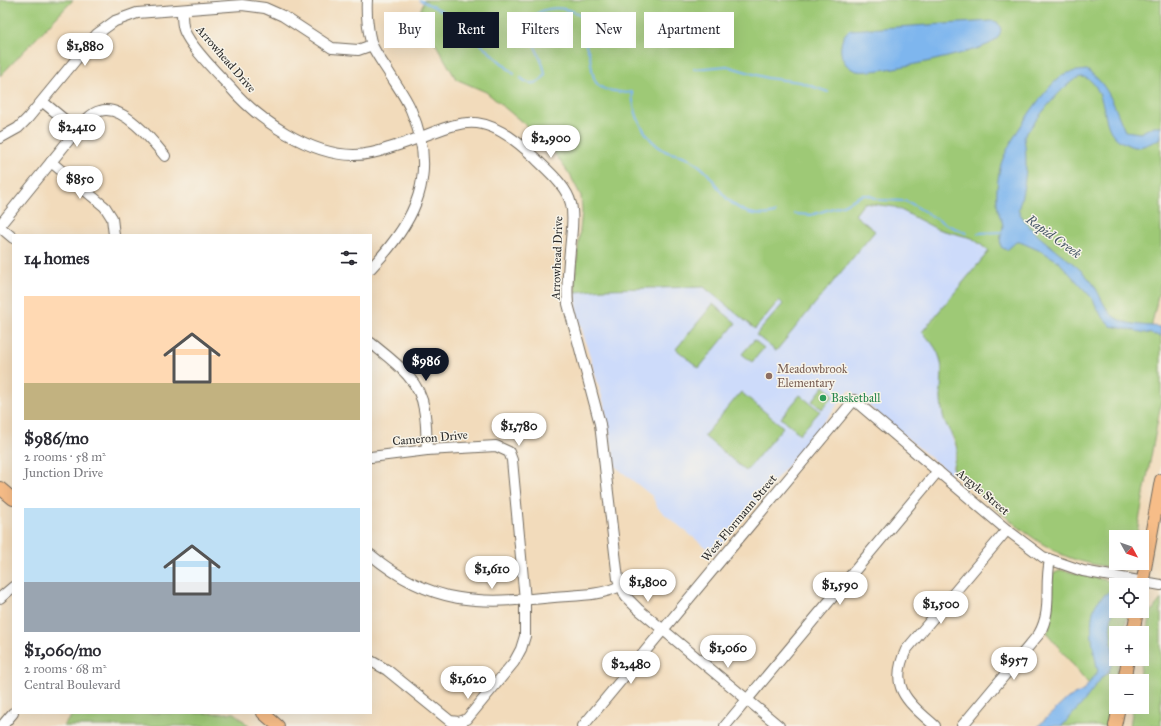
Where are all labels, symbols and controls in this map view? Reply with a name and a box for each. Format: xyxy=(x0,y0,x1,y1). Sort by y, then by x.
chip: Buy xyxy=(384,12,435,48)
chip: Rent xyxy=(443,12,499,48)
chip: Filters xyxy=(507,12,573,48)
chip: New xyxy=(581,12,636,48)
chip: Apartment xyxy=(644,12,734,48)
street label: Arrowhead Drive xyxy=(193,22,259,95)
pin: $1,880 xyxy=(52,33,118,67)
text: $1,880 xyxy=(66,38,104,54)
pin: $2,410 xyxy=(44,114,110,148)
text: $2,410 xyxy=(58,119,96,135)
pin: $2,900 xyxy=(518,125,584,159)
text: $2,900 xyxy=(531,130,571,146)
pin: $850 xyxy=(56,166,104,200)
text: $850 xyxy=(66,171,94,187)
water label: Rapid Creek xyxy=(1022,211,1084,262)
street label: Arrowhead Drive xyxy=(549,216,565,301)
icon: filters xyxy=(338,247,360,269)
text: 14 homes xyxy=(24,248,89,269)
icon: home xyxy=(156,322,228,394)
pin: $986 xyxy=(402,348,450,382)
text: $986 xyxy=(412,353,440,369)
place label: Meadowbrook Elementary xyxy=(777,362,848,390)
marker: Meadowbrook Elementary xyxy=(764,371,774,381)
place label: Basketball xyxy=(831,391,881,405)
marker: Basketball xyxy=(818,393,828,403)
pin: $1,780 xyxy=(486,413,552,447)
text: $1,780 xyxy=(501,418,537,434)
text: $986/mo xyxy=(24,428,89,449)
street label: Cameron Drive xyxy=(392,428,468,448)
text: 2 rooms · 58 m² xyxy=(24,449,106,465)
text: Junction Drive xyxy=(24,465,103,481)
street label: Argyle Street xyxy=(952,465,1013,519)
street label: West Flormann Street xyxy=(699,471,780,564)
north arrow xyxy=(1109,530,1149,570)
map controls xyxy=(1109,530,1149,714)
icon: home xyxy=(156,534,228,606)
pin: $1,610 xyxy=(459,556,525,590)
text: $1,610 xyxy=(474,561,510,577)
pin: $1,800 xyxy=(615,569,681,603)
pin: $1,590 xyxy=(807,572,873,606)
text: $1,800 xyxy=(629,574,667,590)
text: $1,590 xyxy=(822,577,858,593)
button: locate xyxy=(1109,578,1149,618)
pin: $1,500 xyxy=(908,591,974,625)
text: $1,500 xyxy=(922,596,960,612)
button: + xyxy=(1109,626,1149,666)
pin: $1,060 xyxy=(695,635,761,669)
text: $1,060/mo xyxy=(24,640,101,661)
text: $1,060 xyxy=(709,640,747,656)
pin: $957 xyxy=(990,647,1038,681)
pin: $2,480 xyxy=(598,651,664,685)
text: $957 xyxy=(1000,652,1028,668)
text: $2,480 xyxy=(611,656,651,672)
text: 2 rooms · 68 m² xyxy=(24,661,106,677)
pin: $1,620 xyxy=(435,666,501,700)
text: $1,620 xyxy=(450,671,486,687)
button: − xyxy=(1109,674,1149,714)
text: Central Boulevard xyxy=(24,677,121,693)

